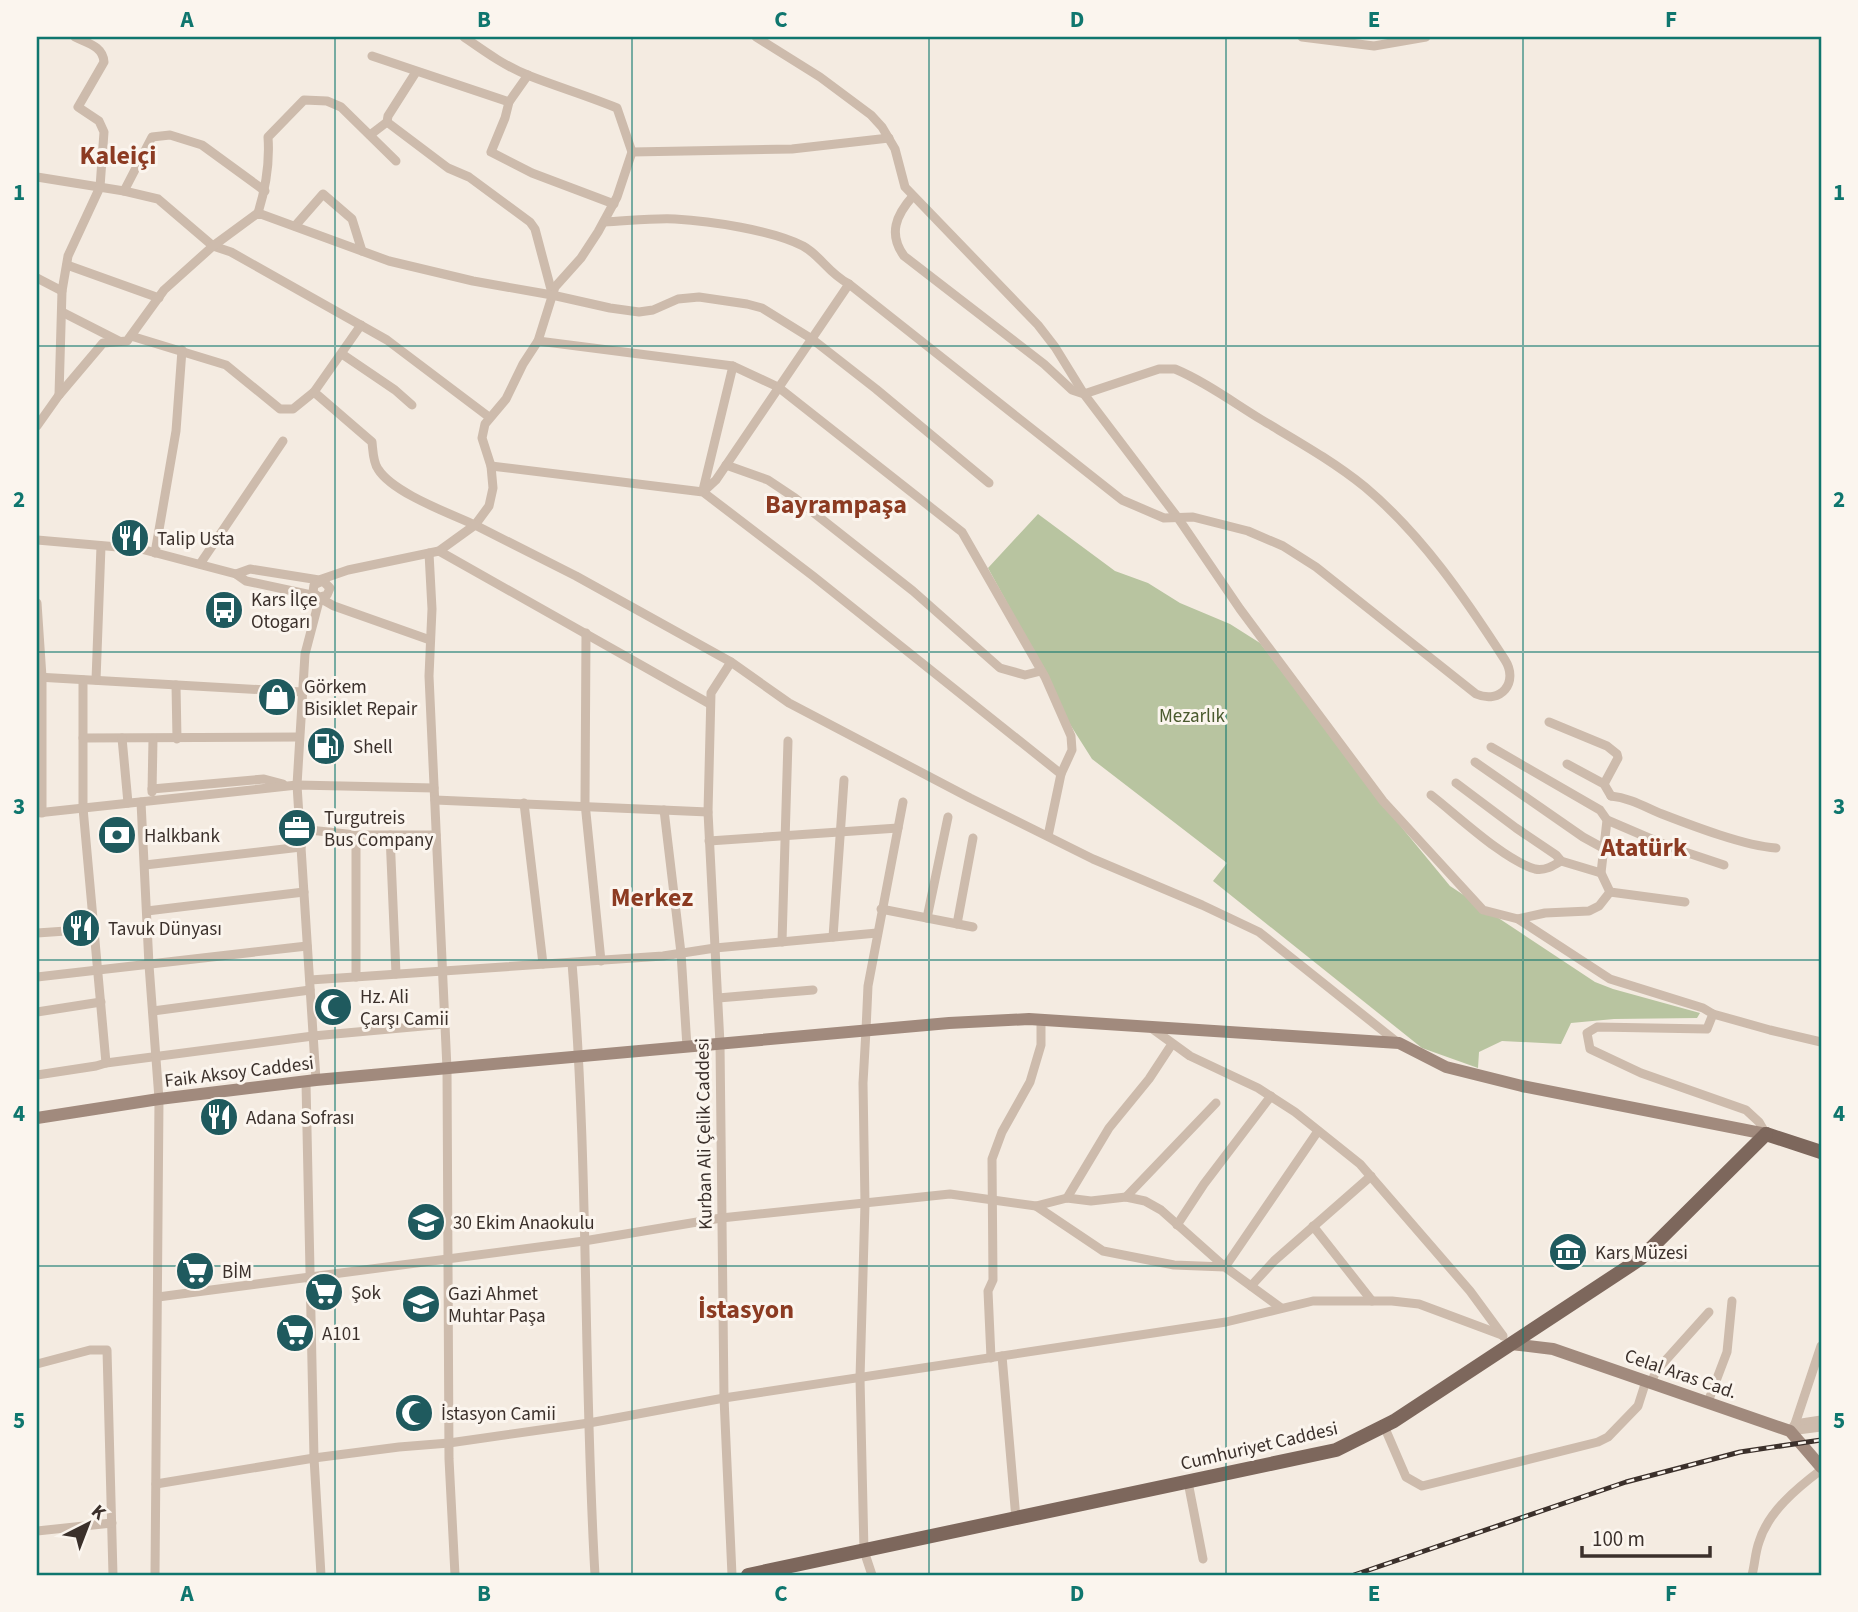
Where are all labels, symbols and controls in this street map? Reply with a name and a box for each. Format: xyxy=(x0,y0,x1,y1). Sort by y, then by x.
text: A xyxy=(179,3,194,36)
text: B xyxy=(477,3,491,36)
text: C xyxy=(774,3,788,36)
text: D xyxy=(1070,3,1084,36)
text: E xyxy=(1368,3,1380,36)
text: F xyxy=(1665,3,1677,36)
district label: Kaleiçi xyxy=(79,137,157,174)
text: 1 xyxy=(13,176,25,209)
text: 1 xyxy=(1833,176,1845,209)
text: 2 xyxy=(13,483,25,516)
text: 2 xyxy=(1833,483,1845,516)
district label: Bayrampaşa xyxy=(765,486,907,523)
restaurant icon: Talip Usta xyxy=(109,517,151,559)
place label: Talip Usta xyxy=(157,526,235,553)
place label: Kars İlçe Otogarı xyxy=(251,587,317,636)
bus stop icon: Kars İlçe Otogarı xyxy=(203,589,245,631)
place label: Görkem Bisiklet Repair xyxy=(304,674,418,723)
shop icon: Görkem Bisiklet Repair xyxy=(256,676,298,718)
park label: Mezarlık xyxy=(1159,703,1226,730)
fuel station icon: Shell xyxy=(305,725,347,767)
place label: Shell xyxy=(353,734,393,761)
text: 3 xyxy=(13,790,25,823)
text: 3 xyxy=(1833,790,1845,823)
place label: Turgutreis Bus Company xyxy=(324,805,433,854)
office icon: Turgutreis Bus Company xyxy=(276,807,318,849)
bank icon: Halkbank xyxy=(96,814,138,856)
place label: Halkbank xyxy=(144,823,220,850)
district label: Atatürk xyxy=(1600,829,1688,866)
district label: Merkez xyxy=(611,879,693,916)
restaurant icon: Tavuk Dünyası xyxy=(60,907,102,949)
place label: Tavuk Dünyası xyxy=(108,916,222,943)
place label: Hz. Ali Çarşı Camii xyxy=(360,984,449,1033)
mosque icon: Hz. Ali Çarşı Camii xyxy=(312,986,354,1028)
street label: Kurban Ali Çelik Caddesi xyxy=(689,1038,720,1230)
street label: Faik Aksoy Caddesi xyxy=(163,1050,315,1095)
restaurant icon: Adana Sofrası xyxy=(198,1096,240,1138)
text: 4 xyxy=(13,1097,25,1130)
text: 4 xyxy=(1833,1097,1845,1130)
place label: Adana Sofrası xyxy=(246,1105,355,1132)
school or university icon: 30 Ekim Anaokulu xyxy=(405,1201,447,1243)
place label: 30 Ekim Anaokulu xyxy=(453,1210,595,1237)
museum icon: Kars Müzesi̇ xyxy=(1547,1231,1589,1273)
place label: Kars Müzesi̇ xyxy=(1595,1240,1688,1267)
supermarket icon: BİM xyxy=(174,1250,216,1292)
place label: BİM xyxy=(222,1259,252,1286)
supermarket icon: Şok xyxy=(303,1271,345,1313)
place label: Şok xyxy=(351,1280,381,1307)
place label: Gazi Ahmet Muhtar Paşa xyxy=(448,1281,546,1330)
school or university icon: Gazi Ahmet Muhtar Paşa xyxy=(400,1283,442,1325)
district label: İstasyon xyxy=(698,1291,794,1328)
supermarket icon: A101 xyxy=(274,1312,316,1354)
place label: A101 xyxy=(322,1321,361,1348)
street label: Celal Aras Cad. xyxy=(1621,1343,1740,1406)
mosque icon: İstasyon Camii xyxy=(393,1392,435,1434)
place label: İstasyon Camii xyxy=(441,1401,556,1428)
text: 5 xyxy=(13,1404,25,1437)
text: 5 xyxy=(1833,1404,1845,1437)
street label: Cumhuriyet Caddesi xyxy=(1178,1415,1341,1478)
north arrow xyxy=(52,1490,122,1560)
text: K xyxy=(85,1499,112,1527)
scale bar xyxy=(1582,1514,1709,1558)
text: 100 m xyxy=(1592,1524,1645,1554)
text: A xyxy=(179,1577,194,1610)
text: B xyxy=(477,1577,491,1610)
text: C xyxy=(774,1577,788,1610)
text: D xyxy=(1070,1577,1084,1610)
text: E xyxy=(1368,1577,1380,1610)
text: F xyxy=(1665,1577,1677,1610)

